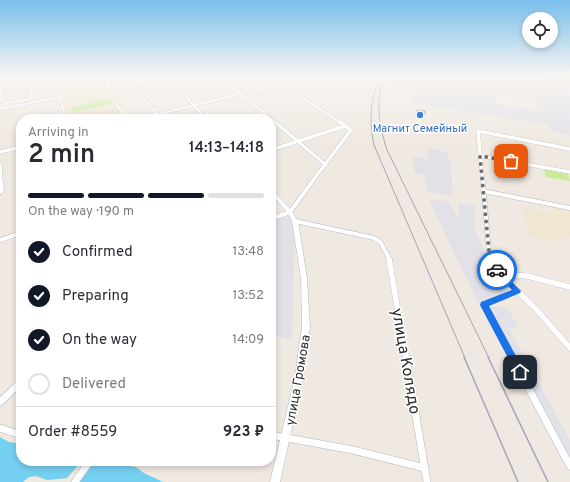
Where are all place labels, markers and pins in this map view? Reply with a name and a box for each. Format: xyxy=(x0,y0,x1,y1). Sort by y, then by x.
marker: Магнит Семейный xyxy=(415,110,425,120)
place label: Магнит Семейный xyxy=(373,122,467,136)
pin xyxy=(494,144,528,178)
pin xyxy=(503,355,537,389)

